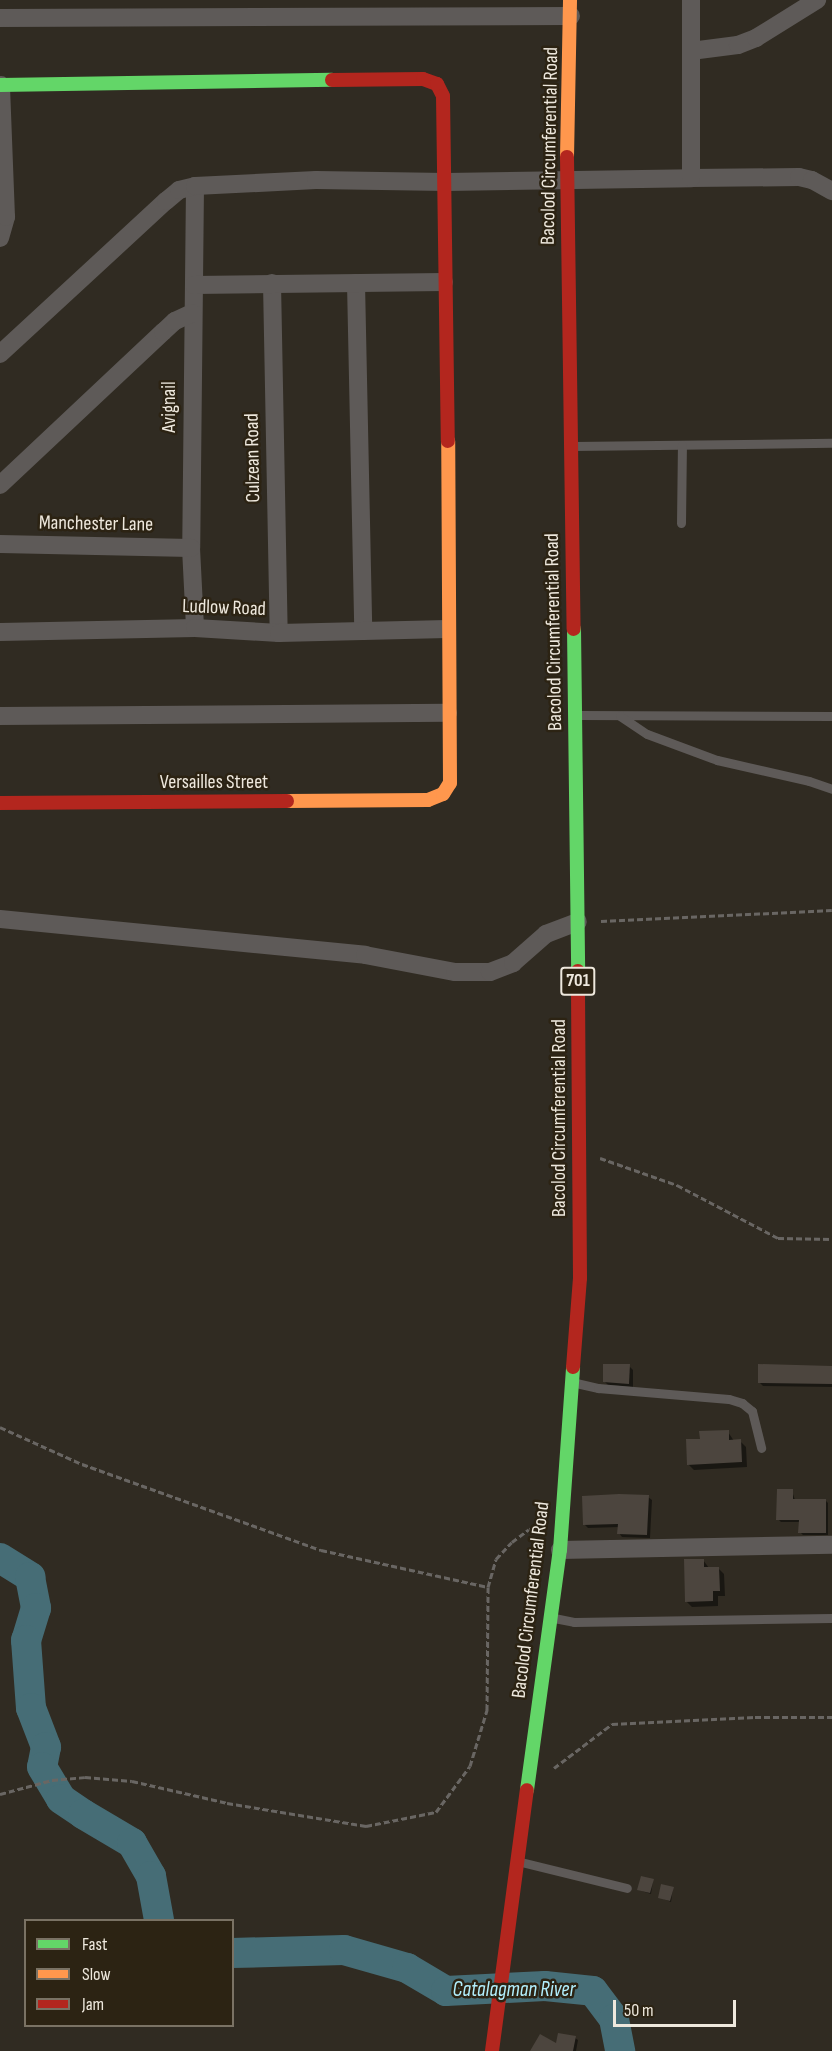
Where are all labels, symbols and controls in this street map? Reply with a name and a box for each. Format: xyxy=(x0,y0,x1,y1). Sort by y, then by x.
street label: Bacolod Circumferential Road xyxy=(536,47,564,245)
street label: Avignail xyxy=(157,381,181,433)
street label: Culzean Road xyxy=(240,413,266,503)
street label: Manchester Lane xyxy=(39,511,153,537)
street label: Bacolod Circumferential Road xyxy=(540,533,568,731)
street label: Ludlow Road xyxy=(182,595,266,621)
street label: Versailles Street xyxy=(160,770,268,794)
road number: 701 xyxy=(560,966,596,996)
street label: Bacolod Circumferential Road xyxy=(547,1019,571,1217)
street label: Bacolod Circumferential Road xyxy=(507,1500,555,1700)
legend xyxy=(24,1919,234,2027)
text: Fast xyxy=(82,1934,107,1955)
text: Slow xyxy=(82,1964,111,1985)
water label: Catalagman River xyxy=(453,1977,575,2003)
scale bar xyxy=(616,1988,739,2026)
text: Jam xyxy=(82,1994,104,2015)
text: 50 m xyxy=(624,2000,654,2021)

